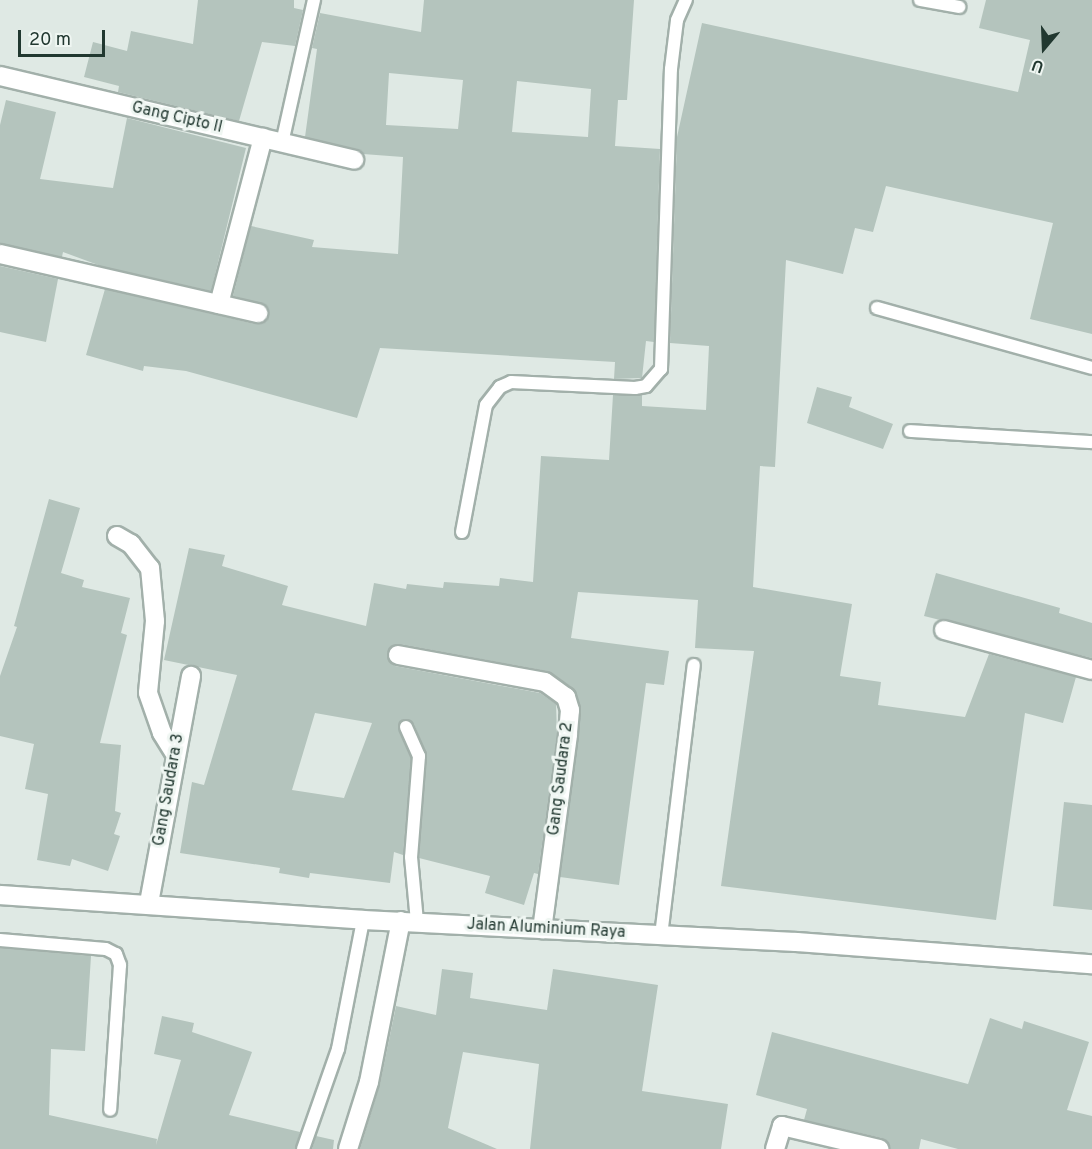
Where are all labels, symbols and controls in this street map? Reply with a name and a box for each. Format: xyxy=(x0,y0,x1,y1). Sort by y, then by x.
scale bar xyxy=(21,18,108,56)
north arrow xyxy=(1014,18,1074,78)
text: 20 m xyxy=(29,29,71,52)
text: U xyxy=(1029,54,1047,76)
street label: Gang Cipto II xyxy=(130,98,224,138)
street label: Gang Saudara 2 xyxy=(545,721,577,837)
street label: Gang Saudara 3 xyxy=(150,732,188,848)
street label: Jalan Aluminium Raya xyxy=(466,915,626,943)

